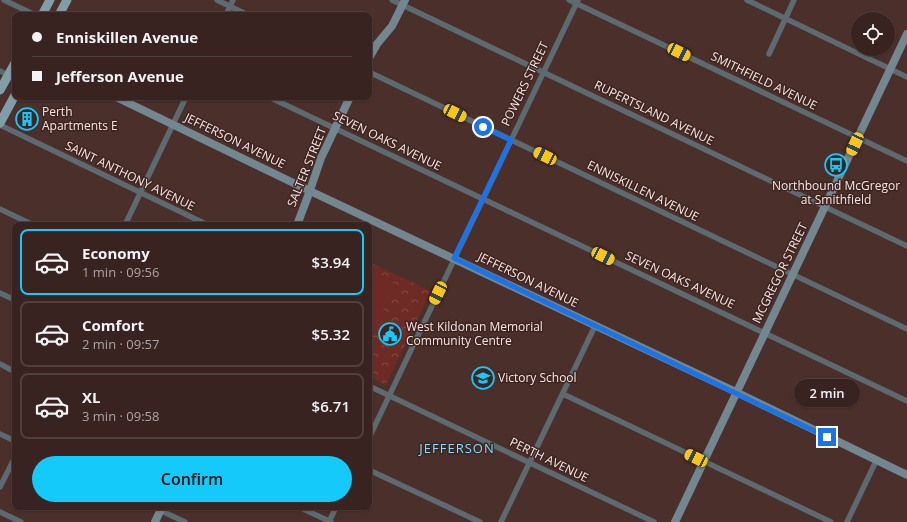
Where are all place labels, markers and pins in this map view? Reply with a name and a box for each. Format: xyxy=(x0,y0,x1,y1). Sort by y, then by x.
place label: Perth Apartments E xyxy=(42,103,118,134)
building icon: Perth Apartments E xyxy=(14,106,40,132)
bus stop icon: Northbound McGregor at Smithfield xyxy=(823,152,849,178)
place label: Northbound McGregor at Smithfield xyxy=(772,177,900,208)
place label: West Kildonan Memorial Community Centre xyxy=(406,318,543,349)
public building icon: West Kildonan Memorial Community Centre xyxy=(377,321,403,347)
school or university icon: Victory School xyxy=(470,365,496,391)
place label: Victory School xyxy=(498,369,577,386)

